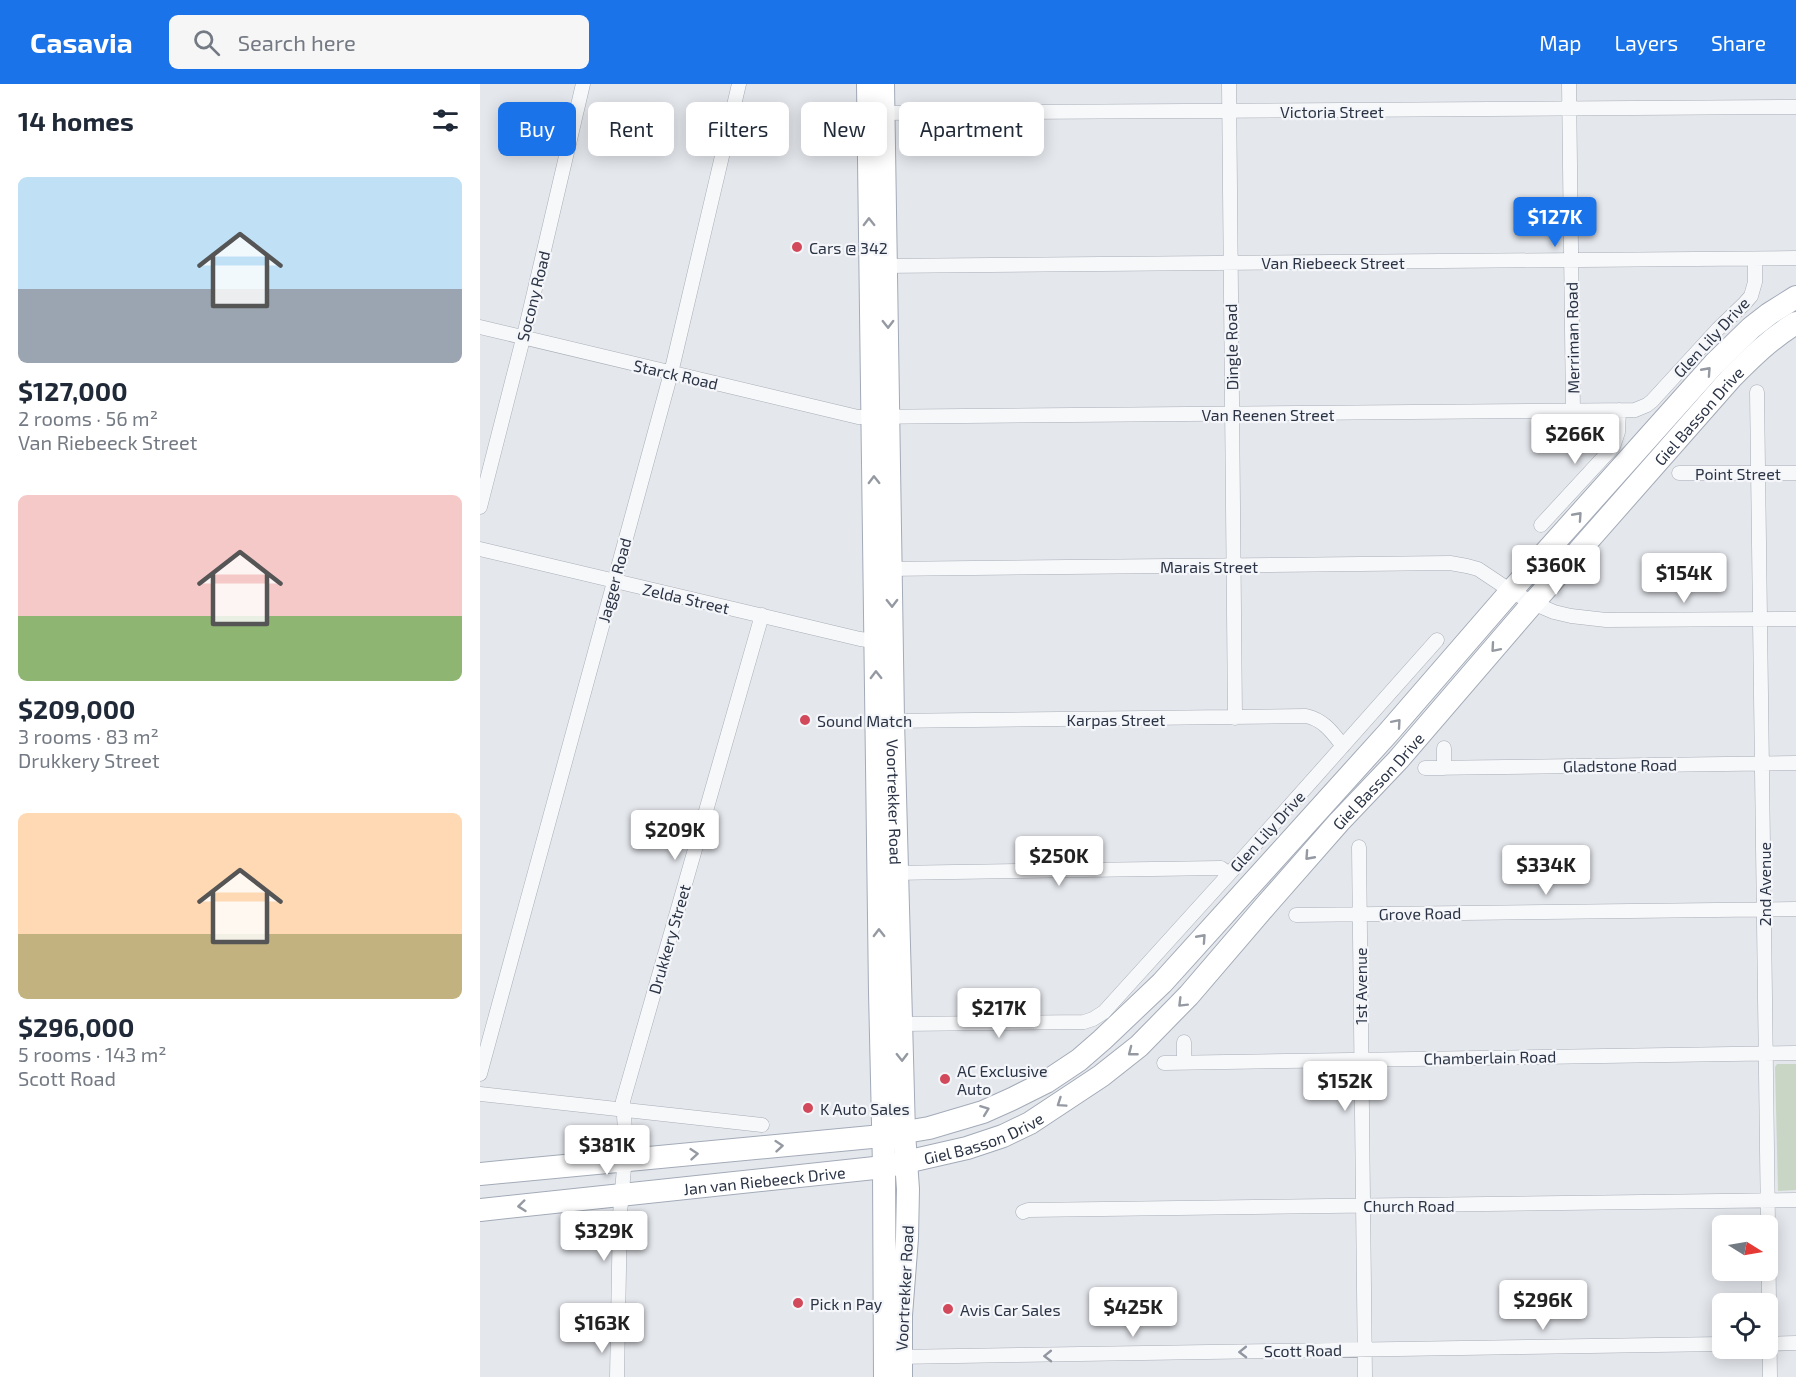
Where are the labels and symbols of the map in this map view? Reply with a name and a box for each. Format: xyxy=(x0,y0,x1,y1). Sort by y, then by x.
street label: Victoria Street xyxy=(1280,102,1384,121)
pin: $127K xyxy=(1513,197,1597,248)
one-way arrow xyxy=(863,218,875,227)
place label: Cars @ 342 xyxy=(809,238,888,257)
marker: Cars @ 342 xyxy=(790,240,804,254)
street label: Socony Road xyxy=(513,249,553,343)
street label: Van Riebeeck Street xyxy=(1261,253,1405,272)
street label: Merriman Road xyxy=(1562,282,1582,394)
street label: Glen Lily Drive xyxy=(1669,293,1753,381)
street label: Dingle Road xyxy=(1221,304,1241,390)
one-way arrow xyxy=(882,320,894,329)
street label: Starck Road xyxy=(632,355,720,393)
street label: Giel Basson Drive xyxy=(1650,362,1747,469)
one-way arrow xyxy=(1700,367,1711,378)
street label: Van Reenen Street xyxy=(1201,405,1335,424)
pin: $266K xyxy=(1533,414,1617,465)
street label: Point Street xyxy=(1695,464,1781,483)
one-way arrow xyxy=(868,476,880,485)
one-way arrow xyxy=(1571,513,1582,523)
street label: Jagger Road xyxy=(594,535,634,625)
pin: $360K xyxy=(1514,545,1598,596)
pin: $154K xyxy=(1642,553,1726,604)
street label: Marais Street xyxy=(1160,557,1258,576)
street label: Zelda Street xyxy=(641,579,731,617)
one-way arrow xyxy=(886,599,898,608)
one-way arrow xyxy=(1491,641,1502,652)
one-way arrow xyxy=(869,671,882,680)
street label: Karpas Street xyxy=(1067,710,1165,729)
place label: Sound Match xyxy=(817,711,912,730)
marker: Sound Match xyxy=(798,713,812,727)
one-way arrow xyxy=(1389,719,1400,730)
street label: Giel Basson Drive xyxy=(1328,728,1427,833)
street label: Voortrekker Road xyxy=(884,739,906,865)
street label: Gladstone Road xyxy=(1563,755,1677,775)
street label: Glen Lily Drive xyxy=(1226,787,1308,875)
pin: $209K xyxy=(633,810,717,861)
pin: $250K xyxy=(1017,836,1101,887)
street label: 2nd Avenue xyxy=(1755,842,1774,926)
pin: $334K xyxy=(1504,845,1588,896)
one-way arrow xyxy=(1305,849,1316,860)
street label: Drukkery Street xyxy=(644,882,694,996)
street label: Grove Road xyxy=(1379,903,1461,923)
one-way arrow xyxy=(873,929,885,938)
one-way arrow xyxy=(1195,934,1206,945)
street label: 1st Avenue xyxy=(1351,947,1370,1025)
pin: $217K xyxy=(957,988,1041,1039)
one-way arrow xyxy=(1178,996,1189,1007)
one-way arrow xyxy=(1128,1044,1139,1055)
street label: Chamberlain Road xyxy=(1424,1046,1556,1068)
one-way arrow xyxy=(896,1053,908,1062)
place label: AC Exclusive Auto xyxy=(957,1061,1048,1098)
pin: $152K xyxy=(1303,1061,1387,1112)
marker: AC Exclusive Auto xyxy=(938,1072,952,1086)
one-way arrow xyxy=(1057,1095,1067,1107)
place label: K Auto Sales xyxy=(820,1099,910,1118)
marker: K Auto Sales xyxy=(801,1101,815,1115)
one-way arrow xyxy=(979,1105,990,1118)
street label: Giel Basson Drive xyxy=(922,1108,1046,1167)
pin: $381K xyxy=(565,1125,649,1176)
one-way arrow xyxy=(775,1140,784,1153)
one-way arrow xyxy=(689,1148,698,1161)
street label: Jan van Riebeeck Drive xyxy=(682,1162,846,1198)
street label: Church Road xyxy=(1363,1196,1455,1215)
one-way arrow xyxy=(517,1199,526,1212)
pin: $329K xyxy=(562,1211,646,1262)
north arrow xyxy=(1712,1215,1778,1281)
street label: Voortrekker Road xyxy=(891,1225,917,1351)
pin: $296K xyxy=(1501,1280,1585,1331)
pin: $425K xyxy=(1091,1287,1175,1338)
place label: Pick n Pay xyxy=(810,1294,883,1313)
marker: Pick n Pay xyxy=(791,1296,805,1310)
place label: Avis Car Sales xyxy=(960,1300,1061,1319)
marker: Avis Car Sales xyxy=(941,1302,955,1316)
pin: $163K xyxy=(560,1303,644,1354)
street label: Scott Road xyxy=(1264,1340,1342,1360)
one-way arrow xyxy=(1239,1345,1248,1358)
one-way arrow xyxy=(1044,1349,1053,1362)

